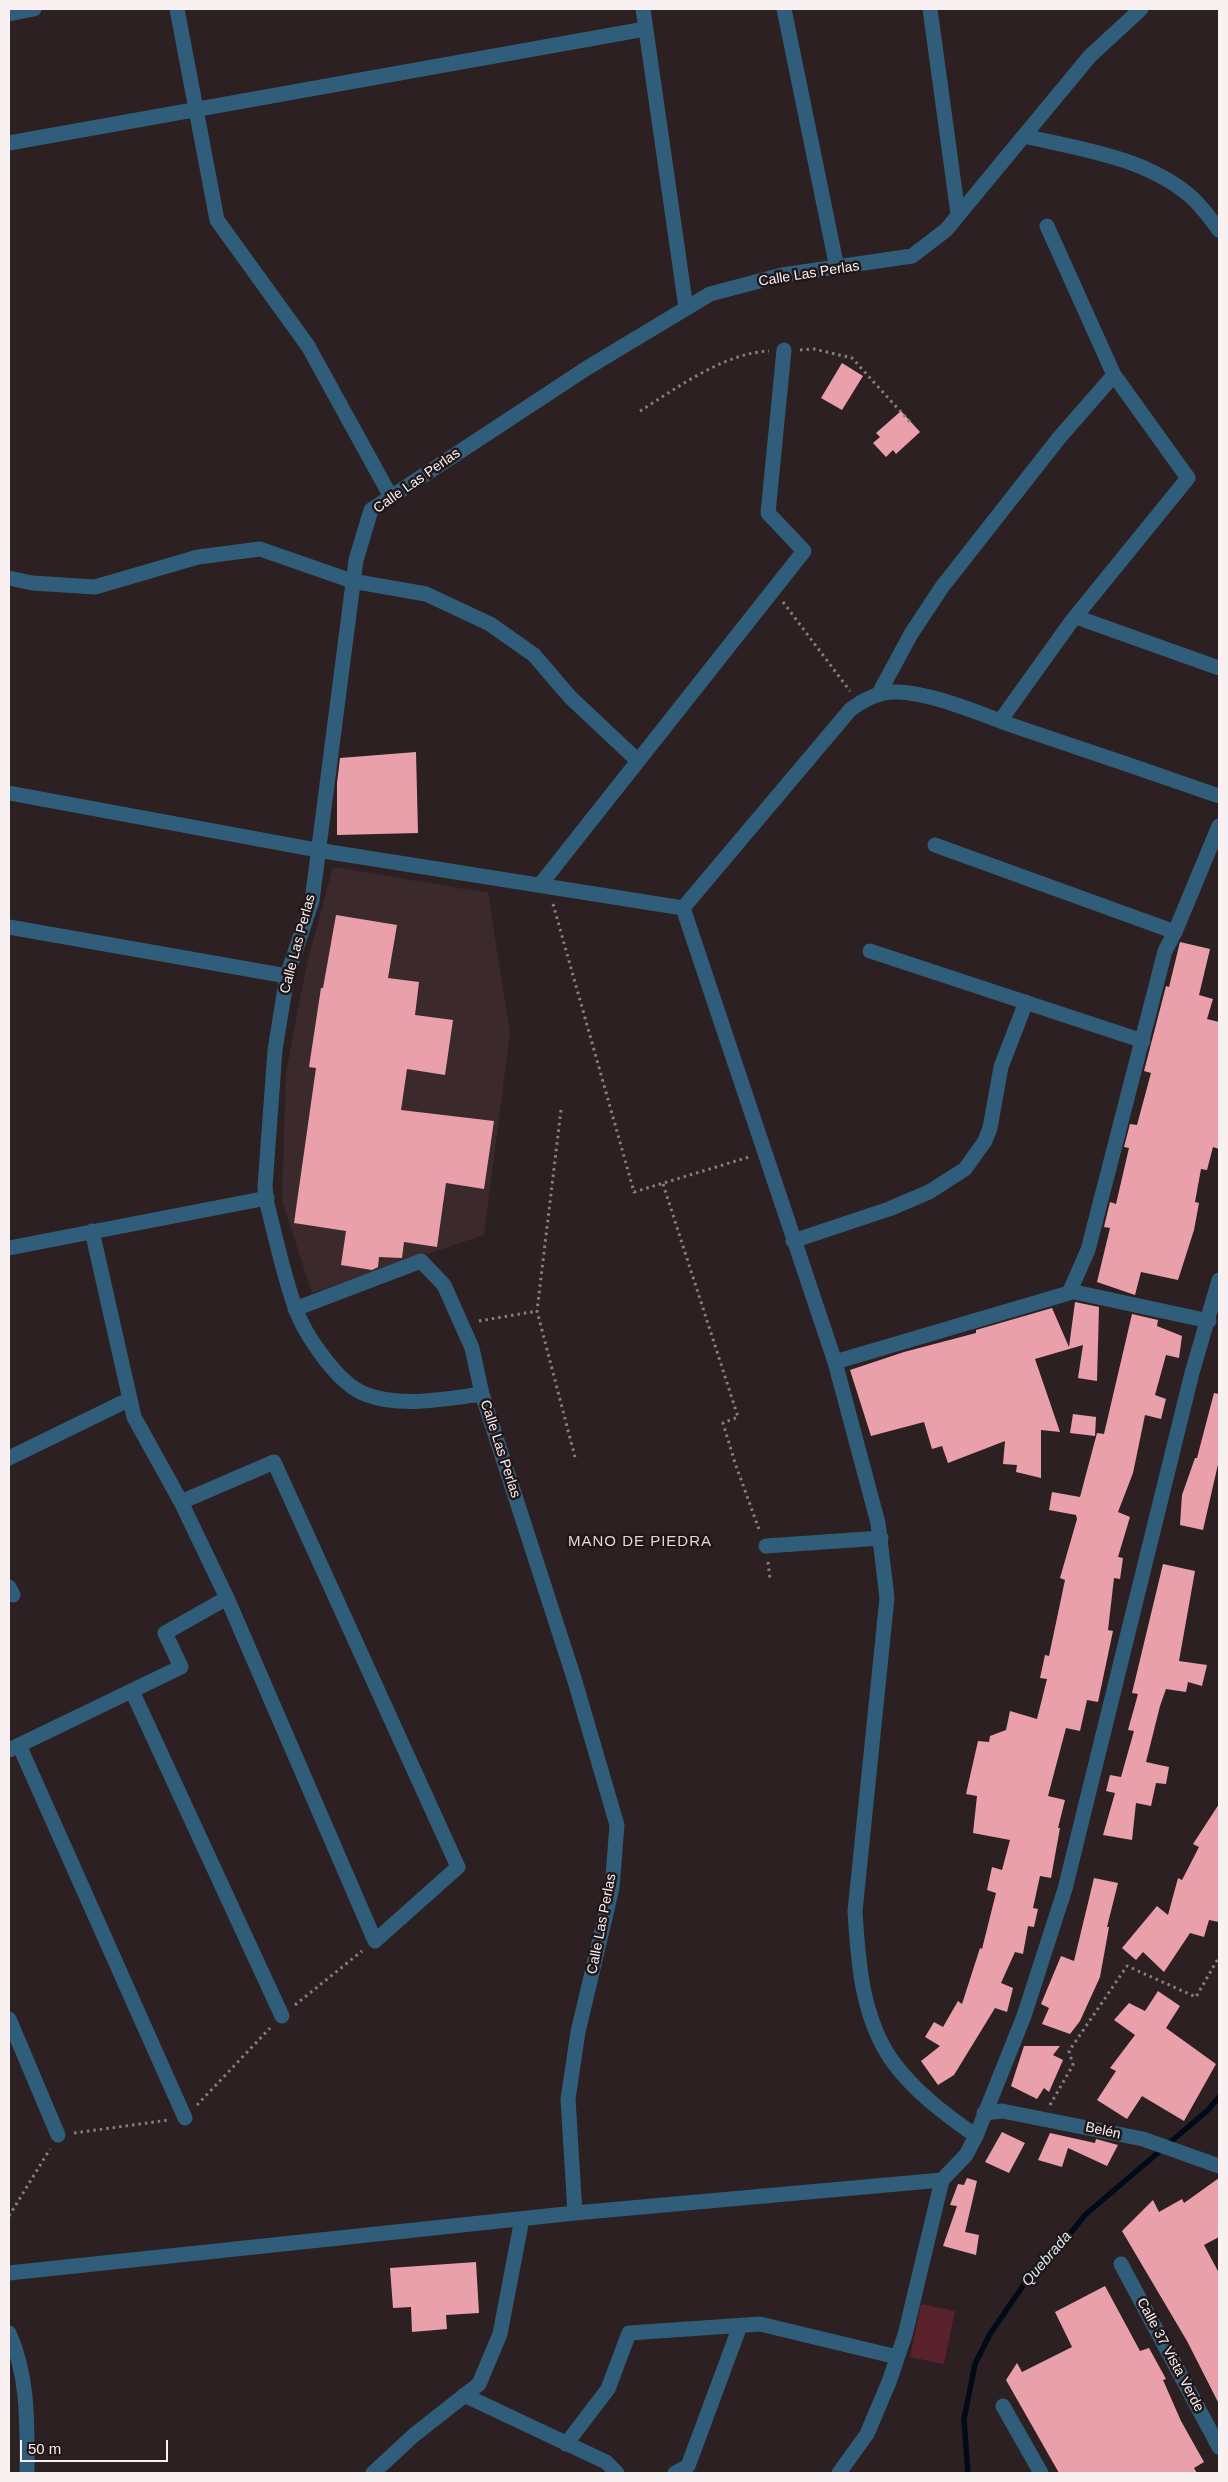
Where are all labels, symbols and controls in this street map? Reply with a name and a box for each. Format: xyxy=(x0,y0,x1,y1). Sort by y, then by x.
street label: Calle Las Perlas xyxy=(757,258,861,290)
street label: Calle Las Perlas xyxy=(370,445,464,517)
street label: Calle Las Perlas xyxy=(277,893,319,995)
street label: Calle Las Perlas xyxy=(476,1398,524,1500)
district label: MANO DE PIEDRA xyxy=(566,1533,714,1551)
street label: Calle Las Perlas xyxy=(584,1872,620,1976)
street label: Belén xyxy=(1084,2119,1122,2143)
water label: Quebrada xyxy=(1018,2228,1076,2290)
street label: Calle 37 Vista Verde xyxy=(1133,2295,1207,2415)
scale bar xyxy=(22,2430,170,2462)
text: 50 m xyxy=(28,2440,61,2457)

